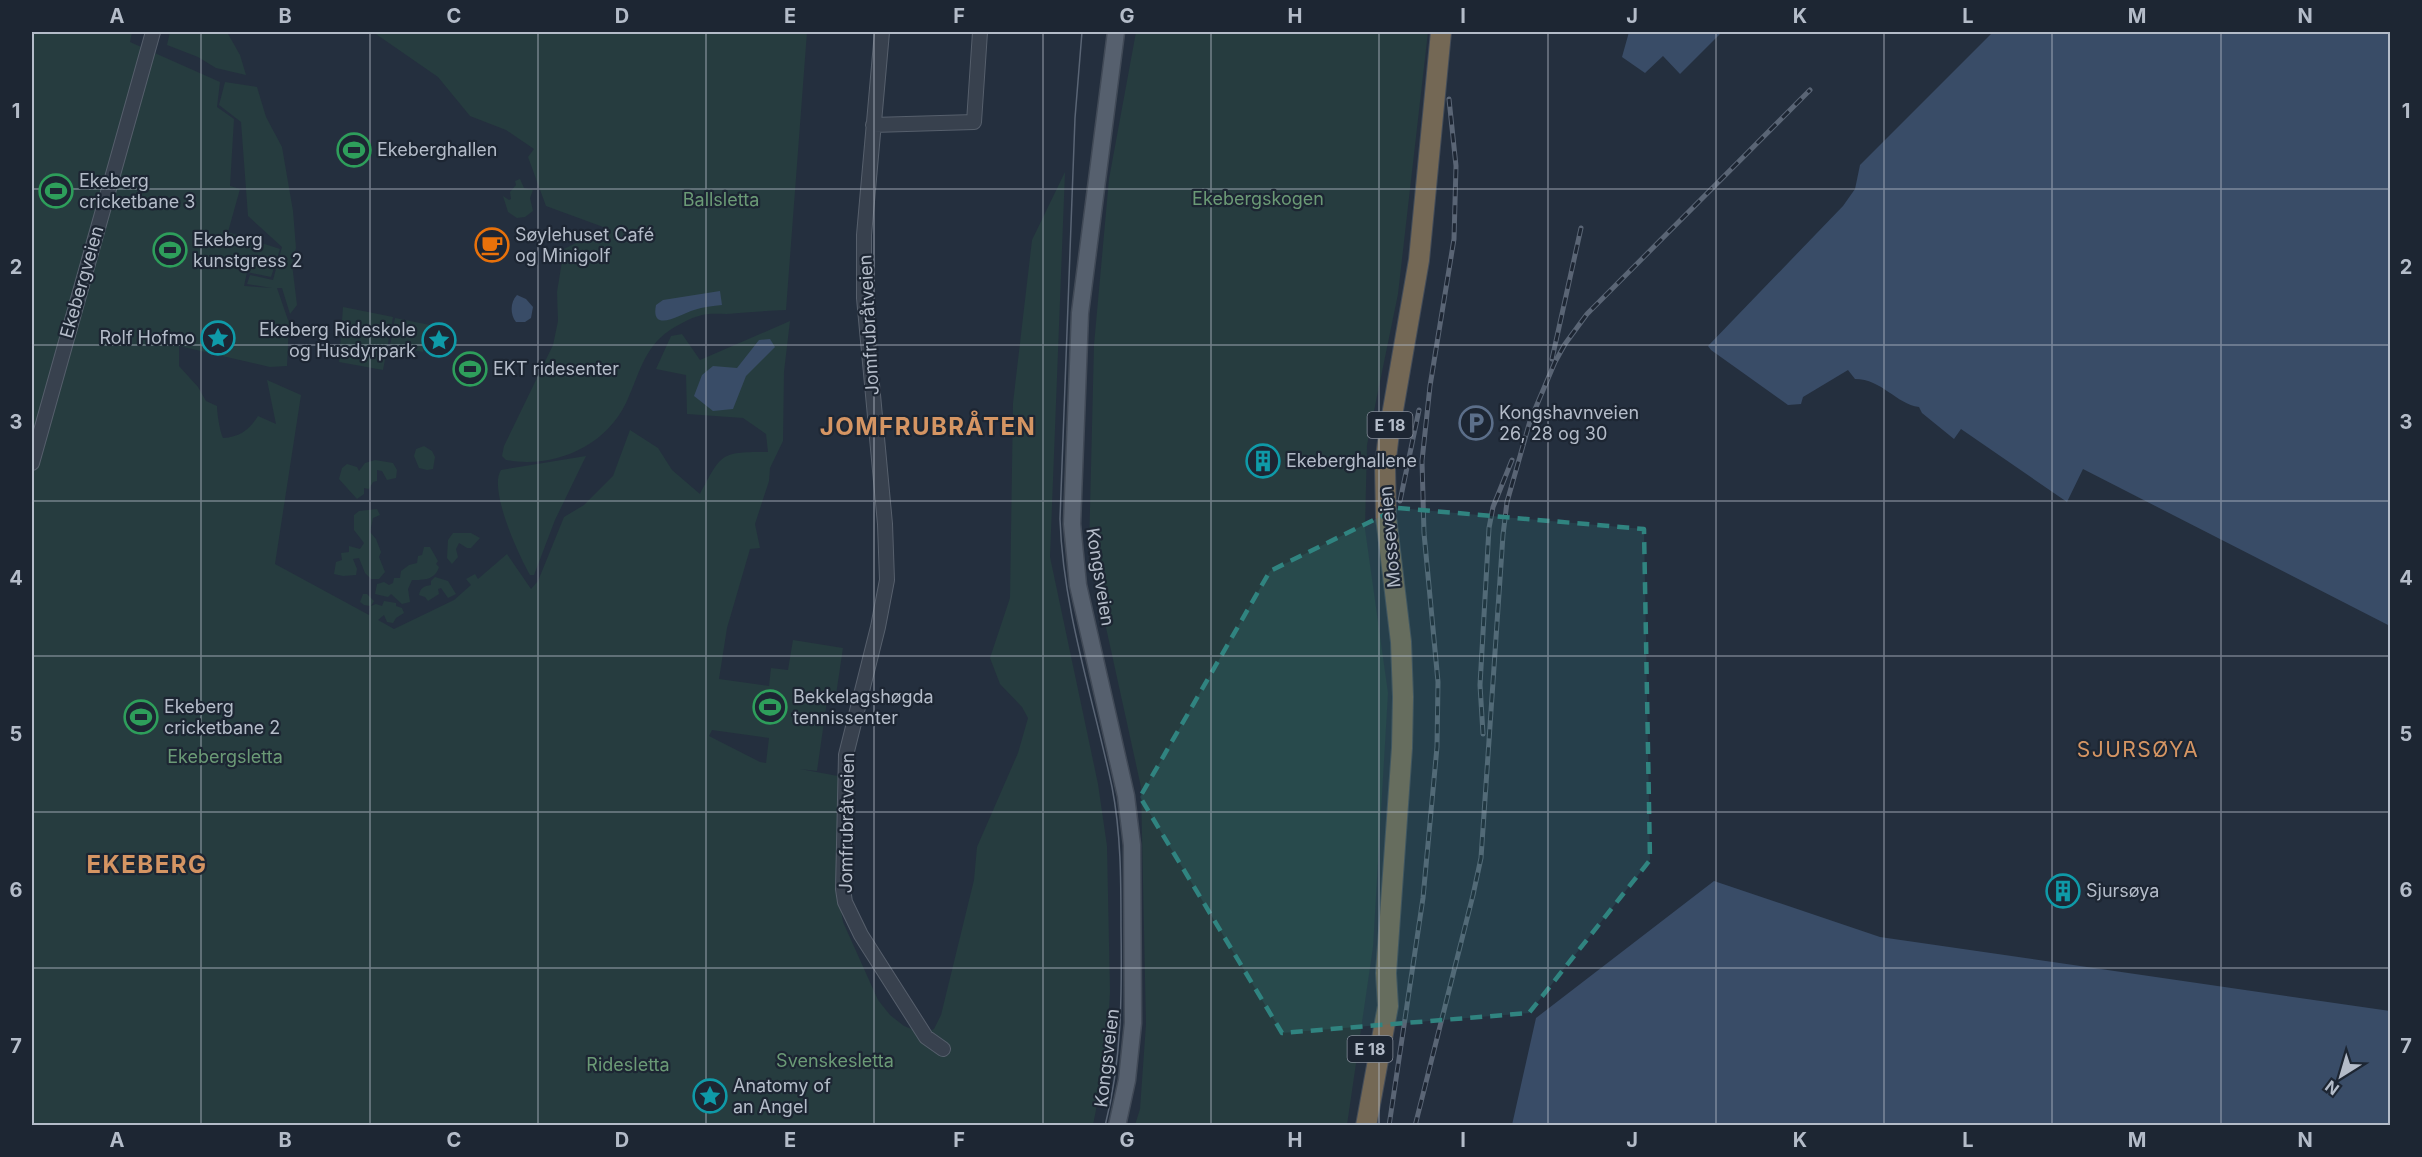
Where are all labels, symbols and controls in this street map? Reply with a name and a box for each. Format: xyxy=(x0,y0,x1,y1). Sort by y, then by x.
text: A xyxy=(110,4,125,28)
text: B xyxy=(278,4,292,28)
text: C xyxy=(447,4,461,28)
text: D xyxy=(615,4,629,28)
text: E xyxy=(784,4,796,28)
text: F xyxy=(953,4,965,28)
text: G xyxy=(1119,4,1135,28)
text: H xyxy=(1288,4,1302,28)
text: I xyxy=(1460,4,1466,28)
text: J xyxy=(1626,4,1638,28)
text: K xyxy=(1793,4,1807,28)
text: L xyxy=(1962,4,1974,28)
text: M xyxy=(2128,4,2146,28)
text: N xyxy=(2297,4,2313,28)
text: 1 xyxy=(12,99,20,123)
text: 1 xyxy=(2402,99,2410,123)
sports icon: Ekeberghallen xyxy=(336,132,372,168)
place label: Ekeberghallen xyxy=(377,139,497,160)
place label: Ekeberg cricketbane 3 xyxy=(79,170,195,212)
sports icon: Ekeberg cricketbane 3 xyxy=(38,173,74,209)
park label: Ekebergskogen xyxy=(1192,188,1324,209)
park label: Ballsletta xyxy=(683,189,759,210)
street label: Ekebergveien xyxy=(55,223,108,340)
place label: Søylehuset Café og Minigolf xyxy=(515,224,654,266)
cafe icon: Søylehuset Café og Minigolf xyxy=(474,227,510,263)
place label: Ekeberg kunstgress 2 xyxy=(193,229,302,271)
sports icon: Ekeberg kunstgress 2 xyxy=(152,232,188,268)
street label: Jomfrubråtveien xyxy=(854,254,883,396)
text: 2 xyxy=(10,255,22,279)
text: 2 xyxy=(2400,255,2412,279)
place label: Ekeberg Rideskole og Husdyrpark xyxy=(259,319,416,361)
place icon: Rolf Hofmo xyxy=(200,320,236,356)
place icon: Ekeberg Rideskole og Husdyrpark xyxy=(421,322,457,358)
place label: Rolf Hofmo xyxy=(99,327,195,348)
sports icon: EKT ridesenter xyxy=(452,351,488,387)
place label: EKT ridesenter xyxy=(493,358,619,379)
place label: Kongshavnveien 26, 28 og 30 xyxy=(1499,402,1639,444)
parking icon: Kongshavnveien 26, 28 og 30 xyxy=(1458,405,1494,441)
text: 3 xyxy=(10,410,22,434)
district label: JOMFRUBRÅTEN xyxy=(820,410,1036,441)
text: 3 xyxy=(2400,410,2412,434)
road number: E 18 xyxy=(1368,412,1412,438)
building icon: Ekeberghallene xyxy=(1245,443,1281,479)
place label: Ekeberghallene xyxy=(1286,450,1417,471)
street label: Mosseveien xyxy=(1375,485,1404,589)
street label: Kongsveien xyxy=(1082,526,1119,628)
text: 4 xyxy=(9,566,23,590)
text: 4 xyxy=(2399,566,2413,590)
place label: Bekkelagshøgda tennissenter xyxy=(793,686,934,728)
sports icon: Bekkelagshøgda tennissenter xyxy=(752,689,788,725)
place label: Ekeberg cricketbane 2 xyxy=(164,696,280,738)
sports icon: Ekeberg cricketbane 2 xyxy=(123,699,159,735)
text: 5 xyxy=(10,722,22,746)
text: 5 xyxy=(2400,722,2412,746)
district label: SJURSØYA xyxy=(2077,737,2199,762)
park label: Ekebergsletta xyxy=(167,746,283,767)
street label: Jomfrubråtveien xyxy=(835,752,858,894)
district label: EKEBERG xyxy=(86,850,208,879)
building icon: Sjursøya xyxy=(2045,873,2081,909)
text: 6 xyxy=(10,878,23,902)
text: 6 xyxy=(2400,878,2413,902)
place label: Sjursøya xyxy=(2086,880,2159,901)
street label: Kongsveien xyxy=(1090,1007,1123,1108)
text: 7 xyxy=(10,1034,22,1058)
text: 7 xyxy=(2400,1034,2412,1058)
road number: E 18 xyxy=(1348,1036,1392,1062)
north arrow xyxy=(2311,1046,2371,1106)
park label: Svenskesletta xyxy=(776,1050,894,1071)
park label: Ridesletta xyxy=(586,1054,670,1075)
place label: Anatomy of an Angel xyxy=(733,1075,831,1117)
text: N xyxy=(2321,1076,2343,1100)
place icon: Anatomy of an Angel xyxy=(692,1078,728,1114)
text: A xyxy=(110,1128,125,1152)
text: B xyxy=(278,1128,292,1152)
text: C xyxy=(447,1128,461,1152)
text: D xyxy=(615,1128,629,1152)
text: E xyxy=(784,1128,796,1152)
text: F xyxy=(953,1128,965,1152)
text: G xyxy=(1119,1128,1135,1152)
text: H xyxy=(1288,1128,1302,1152)
text: I xyxy=(1460,1128,1466,1152)
text: J xyxy=(1626,1128,1638,1152)
text: K xyxy=(1793,1128,1807,1152)
text: L xyxy=(1962,1128,1974,1152)
text: M xyxy=(2128,1128,2146,1152)
text: N xyxy=(2297,1128,2313,1152)

